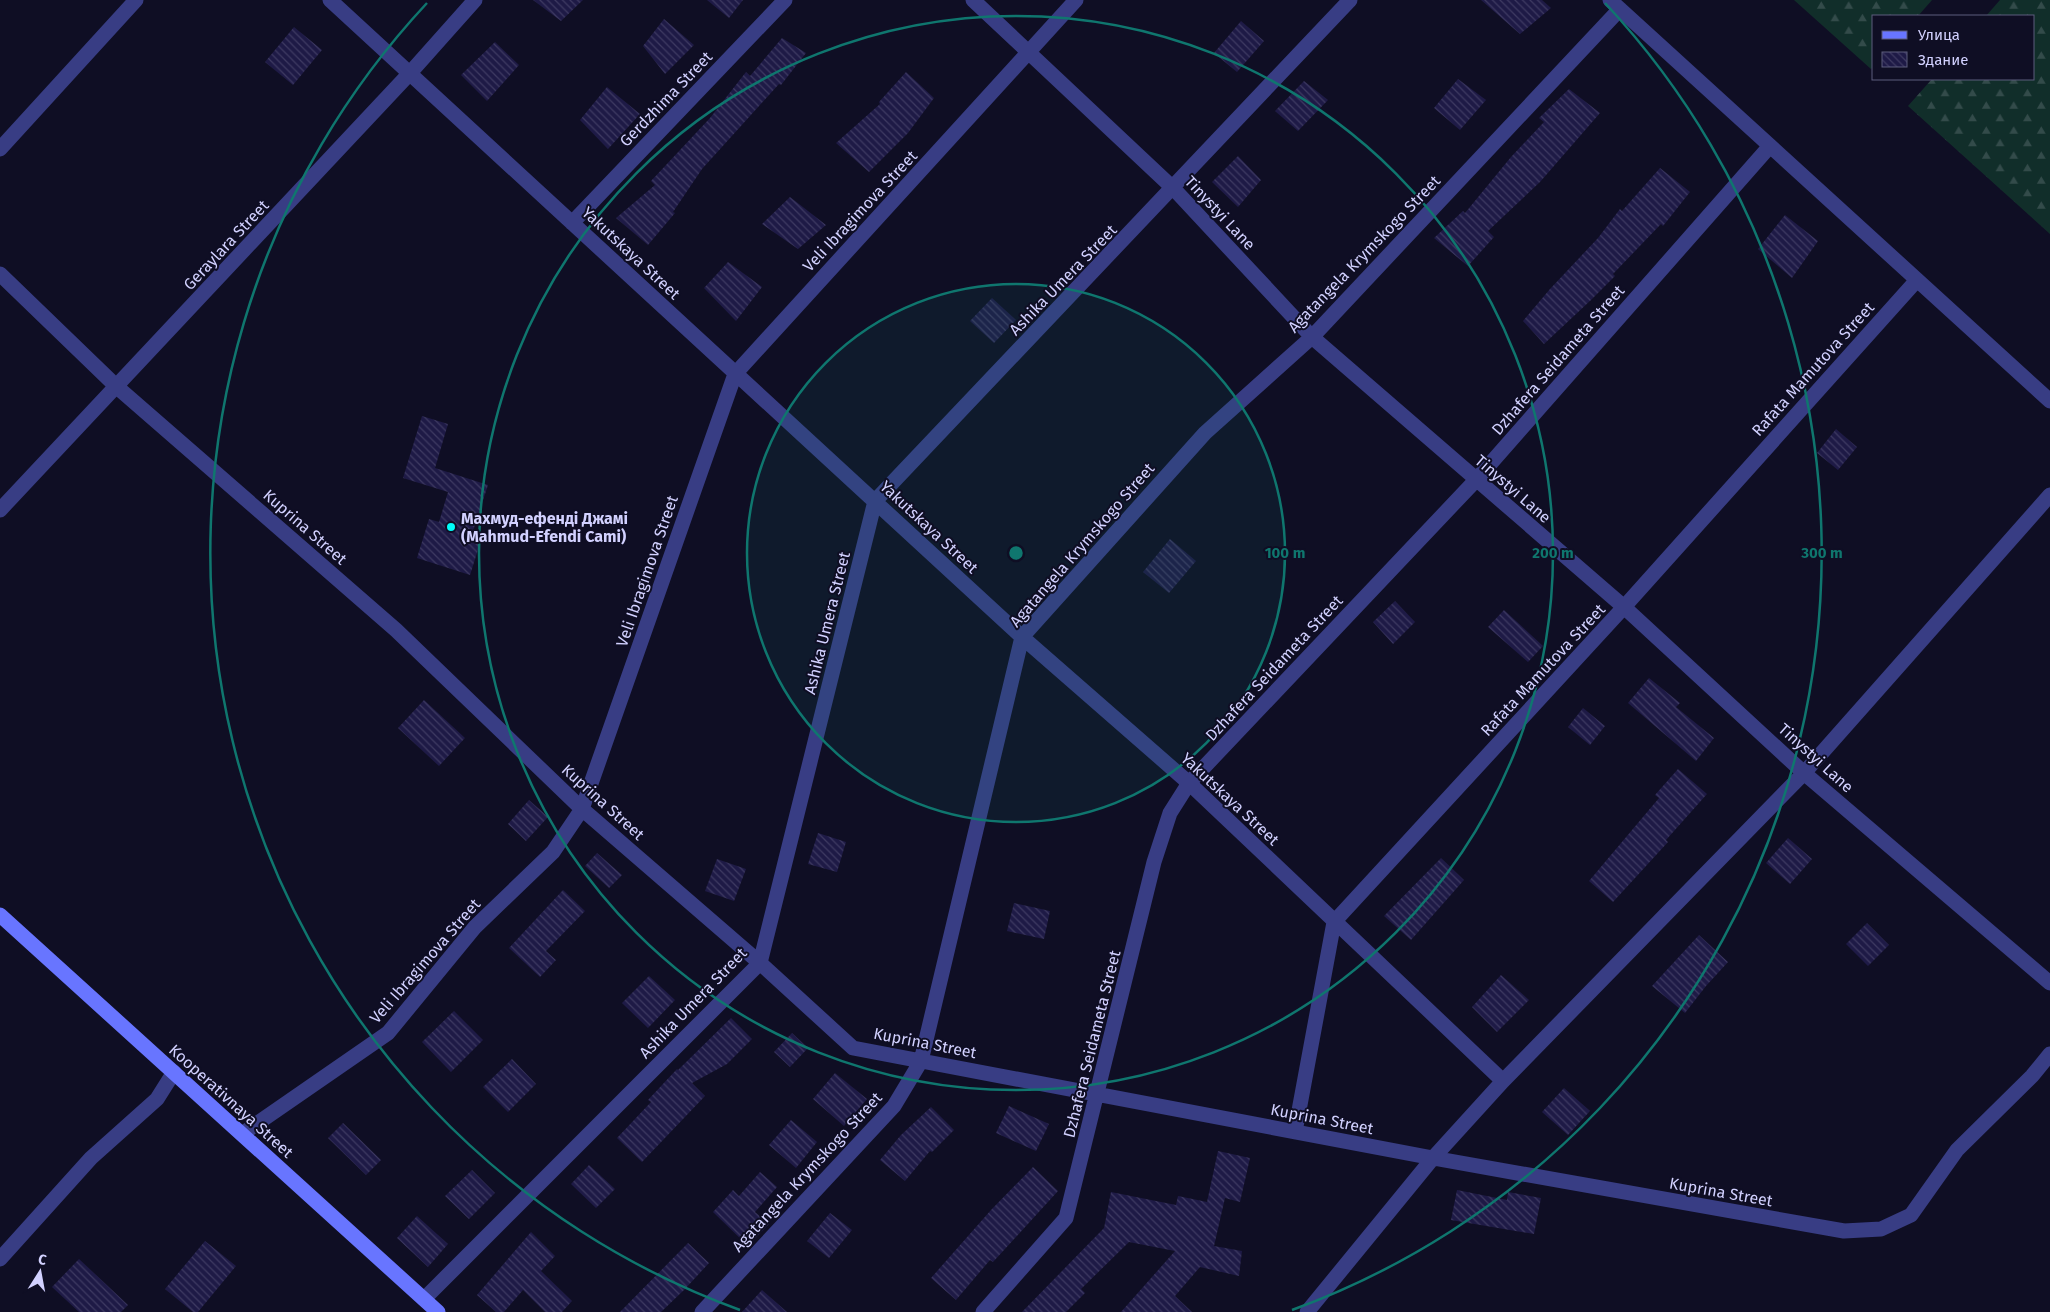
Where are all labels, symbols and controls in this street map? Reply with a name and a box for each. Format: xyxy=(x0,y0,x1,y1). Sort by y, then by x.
legend xyxy=(1872,15,2035,80)
text: Улица xyxy=(1918,26,1960,44)
street label: Gerdzhima Street xyxy=(616,47,716,151)
text: Здание xyxy=(1918,51,1968,69)
street label: Veli Ibragimova Street xyxy=(799,146,921,276)
street label: Agatangela Krymskogo Street xyxy=(1284,171,1444,337)
street label: Tinystyi Lane xyxy=(1181,172,1259,254)
street label: Geraylara Street xyxy=(179,196,273,294)
street label: Yakutskaya Street xyxy=(578,203,684,303)
street label: Ashika Umera Street xyxy=(1005,221,1121,339)
street label: Dzhafera Seidameta Street xyxy=(1488,281,1628,439)
street label: Rafata Mamutova Street xyxy=(1748,298,1878,440)
street label: Tinystyi Lane xyxy=(1471,451,1555,527)
street label: Agatangela Krymskogo Street xyxy=(1006,459,1159,631)
street label: Yakutskaya Street xyxy=(876,477,982,577)
street label: Kuprina Street xyxy=(259,486,351,569)
street label: Veli Ibragimova Street xyxy=(612,493,682,649)
place label: Махмуд-ефенді Джамі (Mahmud-Efendi Cami) xyxy=(461,509,628,546)
marker: Махмуд-ефенді Джамі (Mahmud-Efendi Cami) xyxy=(445,521,457,533)
centre of rings xyxy=(1007,544,1025,562)
text: 100 m xyxy=(1265,544,1305,562)
text: 200 m xyxy=(1532,544,1574,562)
text: 300 m xyxy=(1800,544,1843,562)
street label: Ashika Umera Street xyxy=(800,549,854,696)
street label: Dzhafera Seidameta Street xyxy=(1201,591,1347,745)
street label: Rafata Mamutova Street xyxy=(1477,600,1609,740)
street label: Tinystyi Lane xyxy=(1775,719,1857,797)
street label: Yakutskaya Street xyxy=(1177,749,1283,849)
street label: Kuprina Street xyxy=(558,760,648,844)
street label: Veli Ibragimova Street xyxy=(366,895,484,1027)
street label: Ashika Umera Street xyxy=(635,944,751,1062)
street label: Dzhafera Seidameta Street xyxy=(1060,948,1125,1140)
street label: Kuprina Street xyxy=(872,1024,978,1062)
street label: Kooperativnaya Street xyxy=(165,1040,297,1162)
street label: Agatangela Krymskogo Street xyxy=(728,1088,886,1256)
street label: Kuprina Street xyxy=(1269,1100,1375,1138)
street label: Kuprina Street xyxy=(1668,1174,1774,1210)
north arrow xyxy=(15,1247,65,1297)
text: С xyxy=(37,1251,48,1269)

